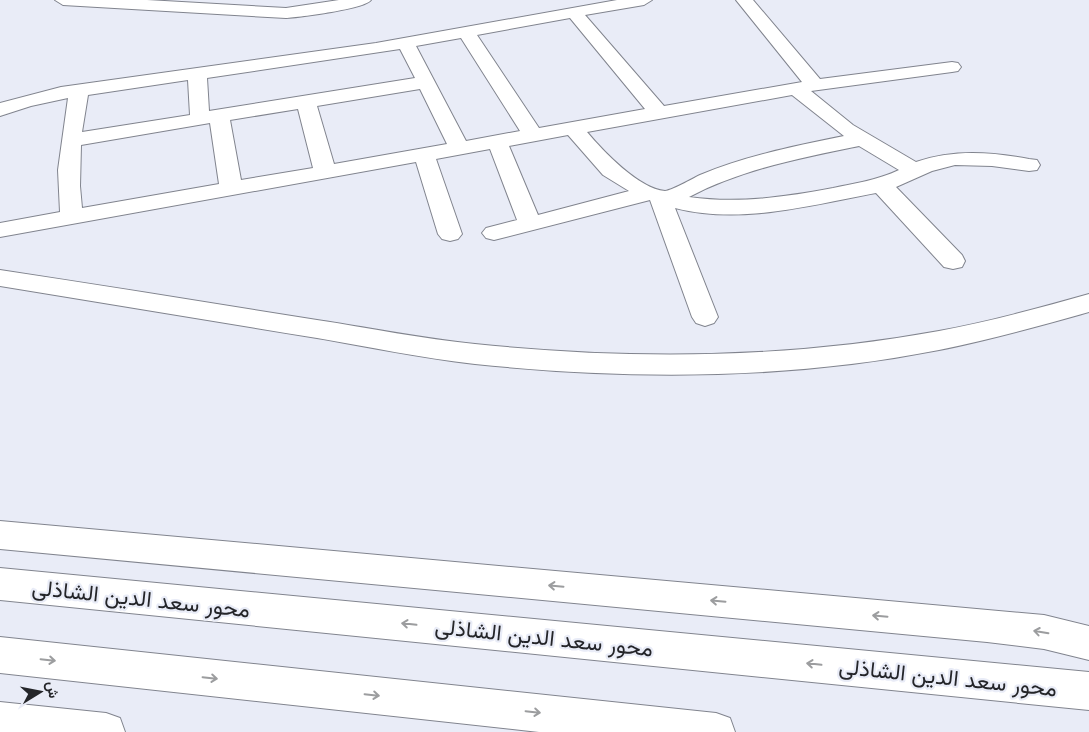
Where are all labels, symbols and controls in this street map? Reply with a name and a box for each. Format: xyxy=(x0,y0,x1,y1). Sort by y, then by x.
street label: محور سعد الدين الشاذلى xyxy=(30,571,252,625)
one-way arrow xyxy=(549,581,565,591)
one-way arrow xyxy=(710,596,726,605)
street label: محور سعد الدين الشاذلى xyxy=(433,610,655,664)
one-way arrow xyxy=(872,611,888,620)
one-way arrow xyxy=(401,619,417,629)
one-way arrow xyxy=(1034,627,1050,637)
street label: محور سعد الدين الشاذلى xyxy=(837,650,1059,704)
one-way arrow xyxy=(40,655,56,665)
one-way arrow xyxy=(806,659,822,669)
north arrow xyxy=(15,667,65,717)
one-way arrow xyxy=(202,673,218,683)
text: ش xyxy=(41,680,64,700)
one-way arrow xyxy=(363,690,379,700)
one-way arrow xyxy=(525,707,541,717)

